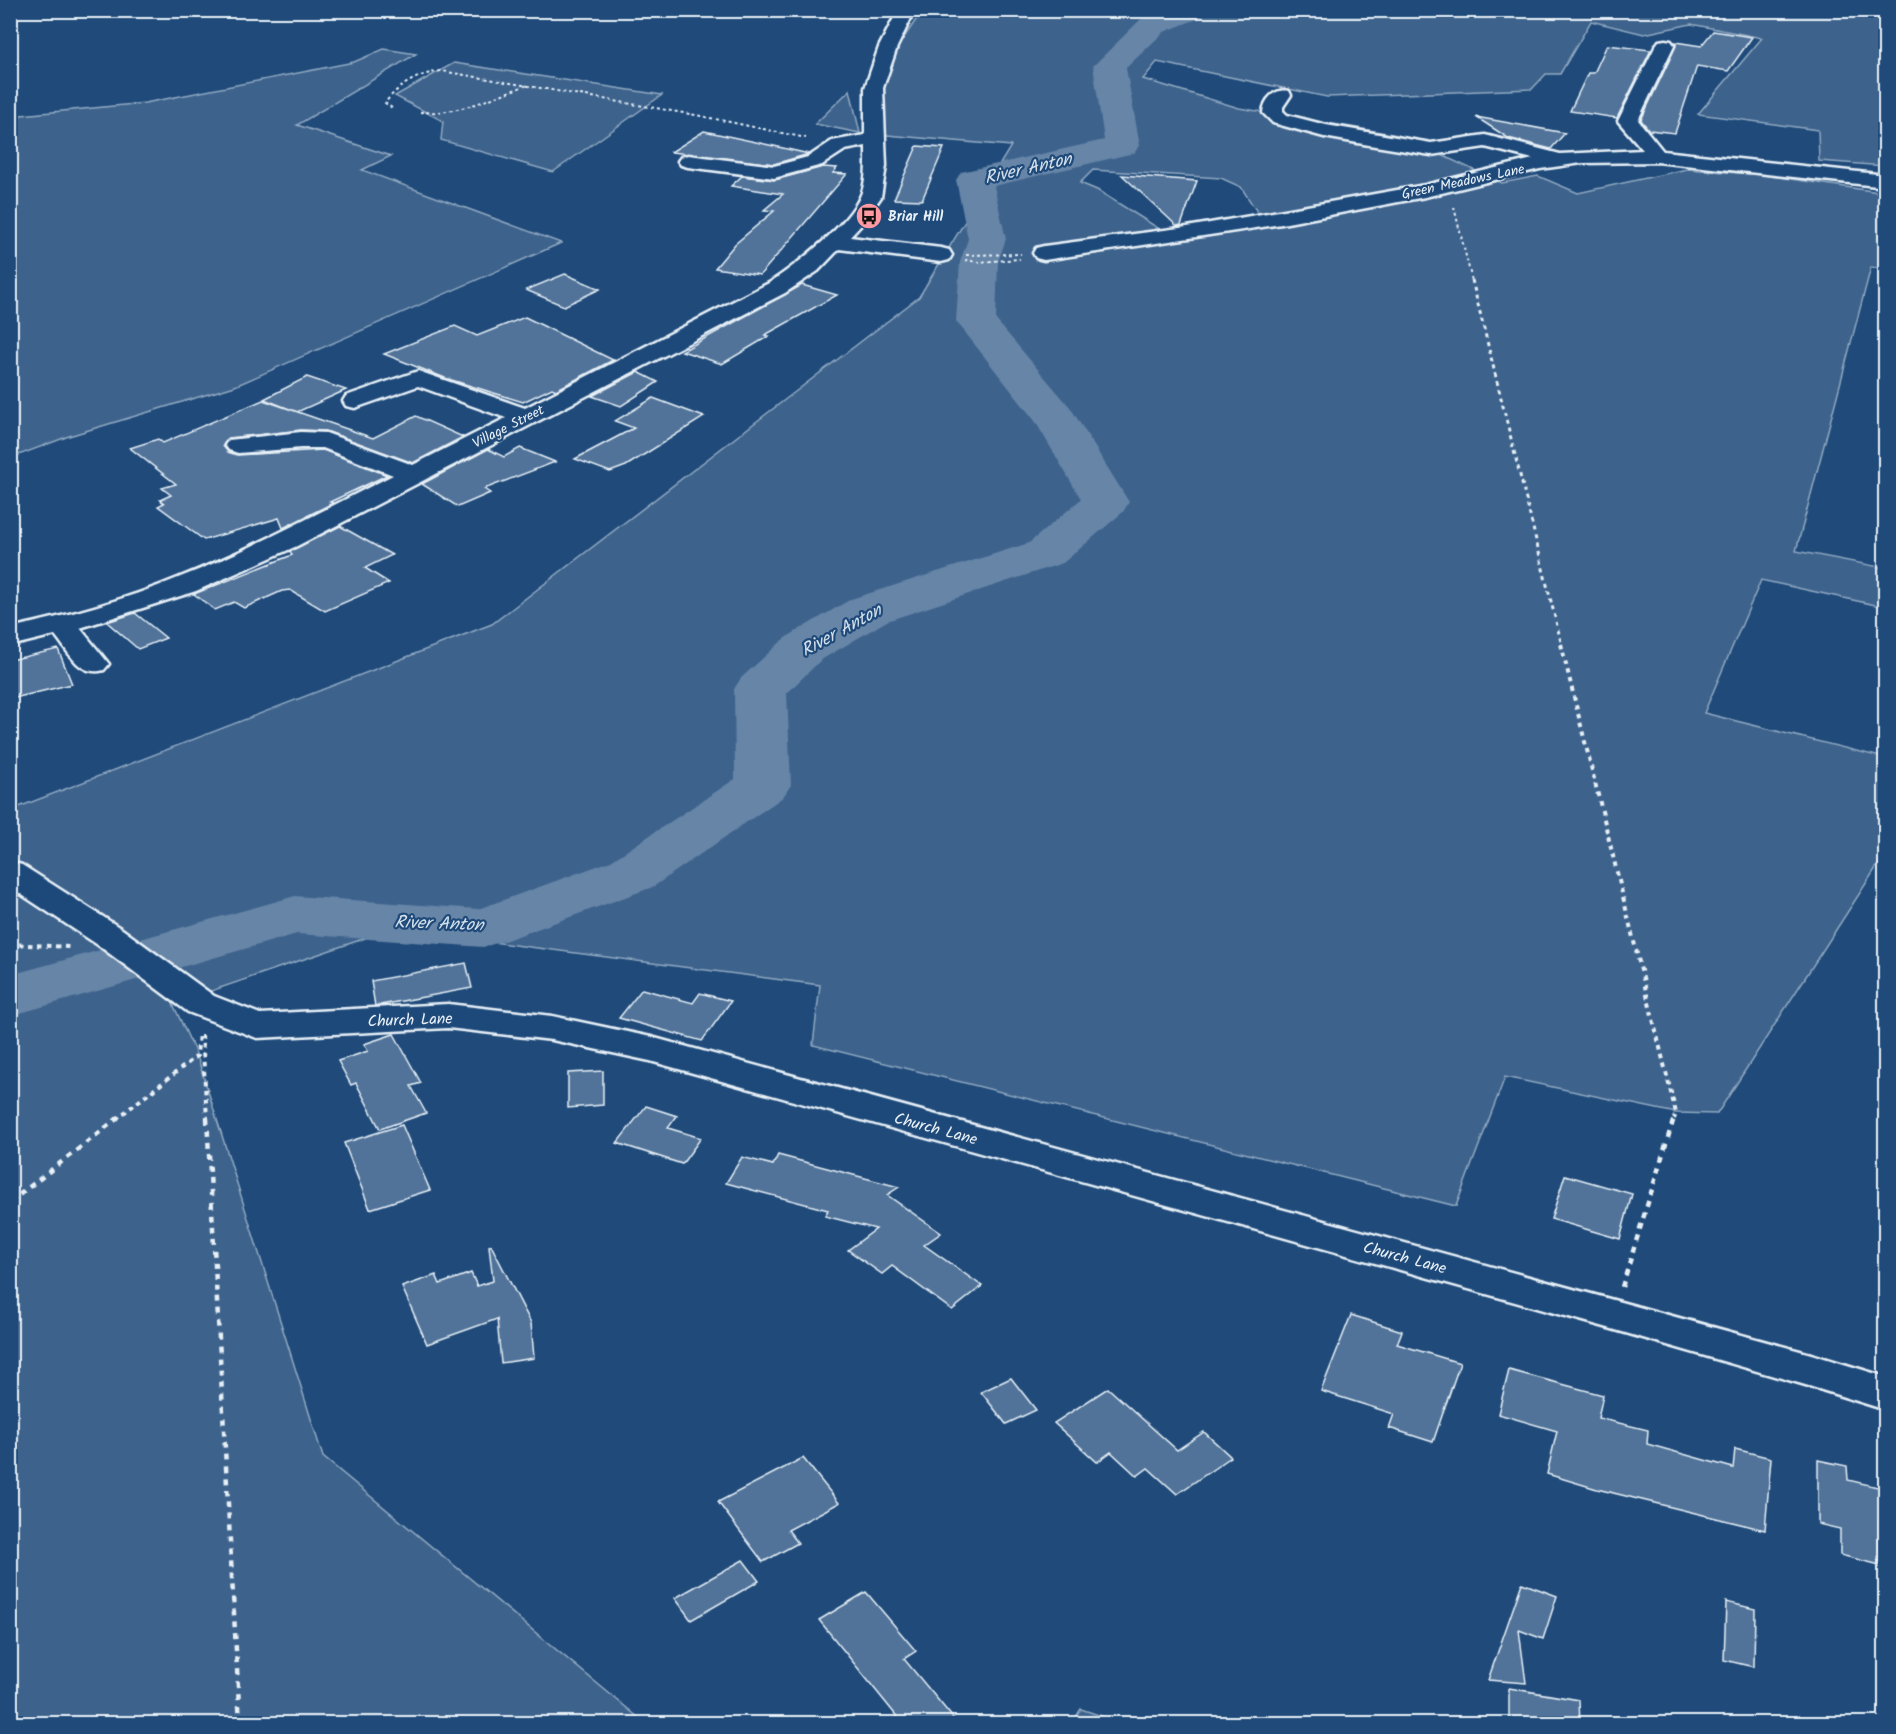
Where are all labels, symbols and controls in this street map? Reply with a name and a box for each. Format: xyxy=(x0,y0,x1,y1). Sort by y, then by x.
water label: River Anton xyxy=(982,145,1076,194)
street label: Green Meadows Lane xyxy=(1400,158,1527,206)
bus stop icon: Briar Hill xyxy=(854,201,884,231)
place label: Briar Hill xyxy=(888,206,944,228)
street label: Village Street xyxy=(469,399,549,454)
water label: River Anton xyxy=(796,596,889,666)
water label: River Anton xyxy=(394,908,485,941)
street label: Church Lane xyxy=(367,1007,453,1034)
street label: Church Lane xyxy=(891,1106,980,1153)
street label: Church Lane xyxy=(1360,1235,1449,1282)

